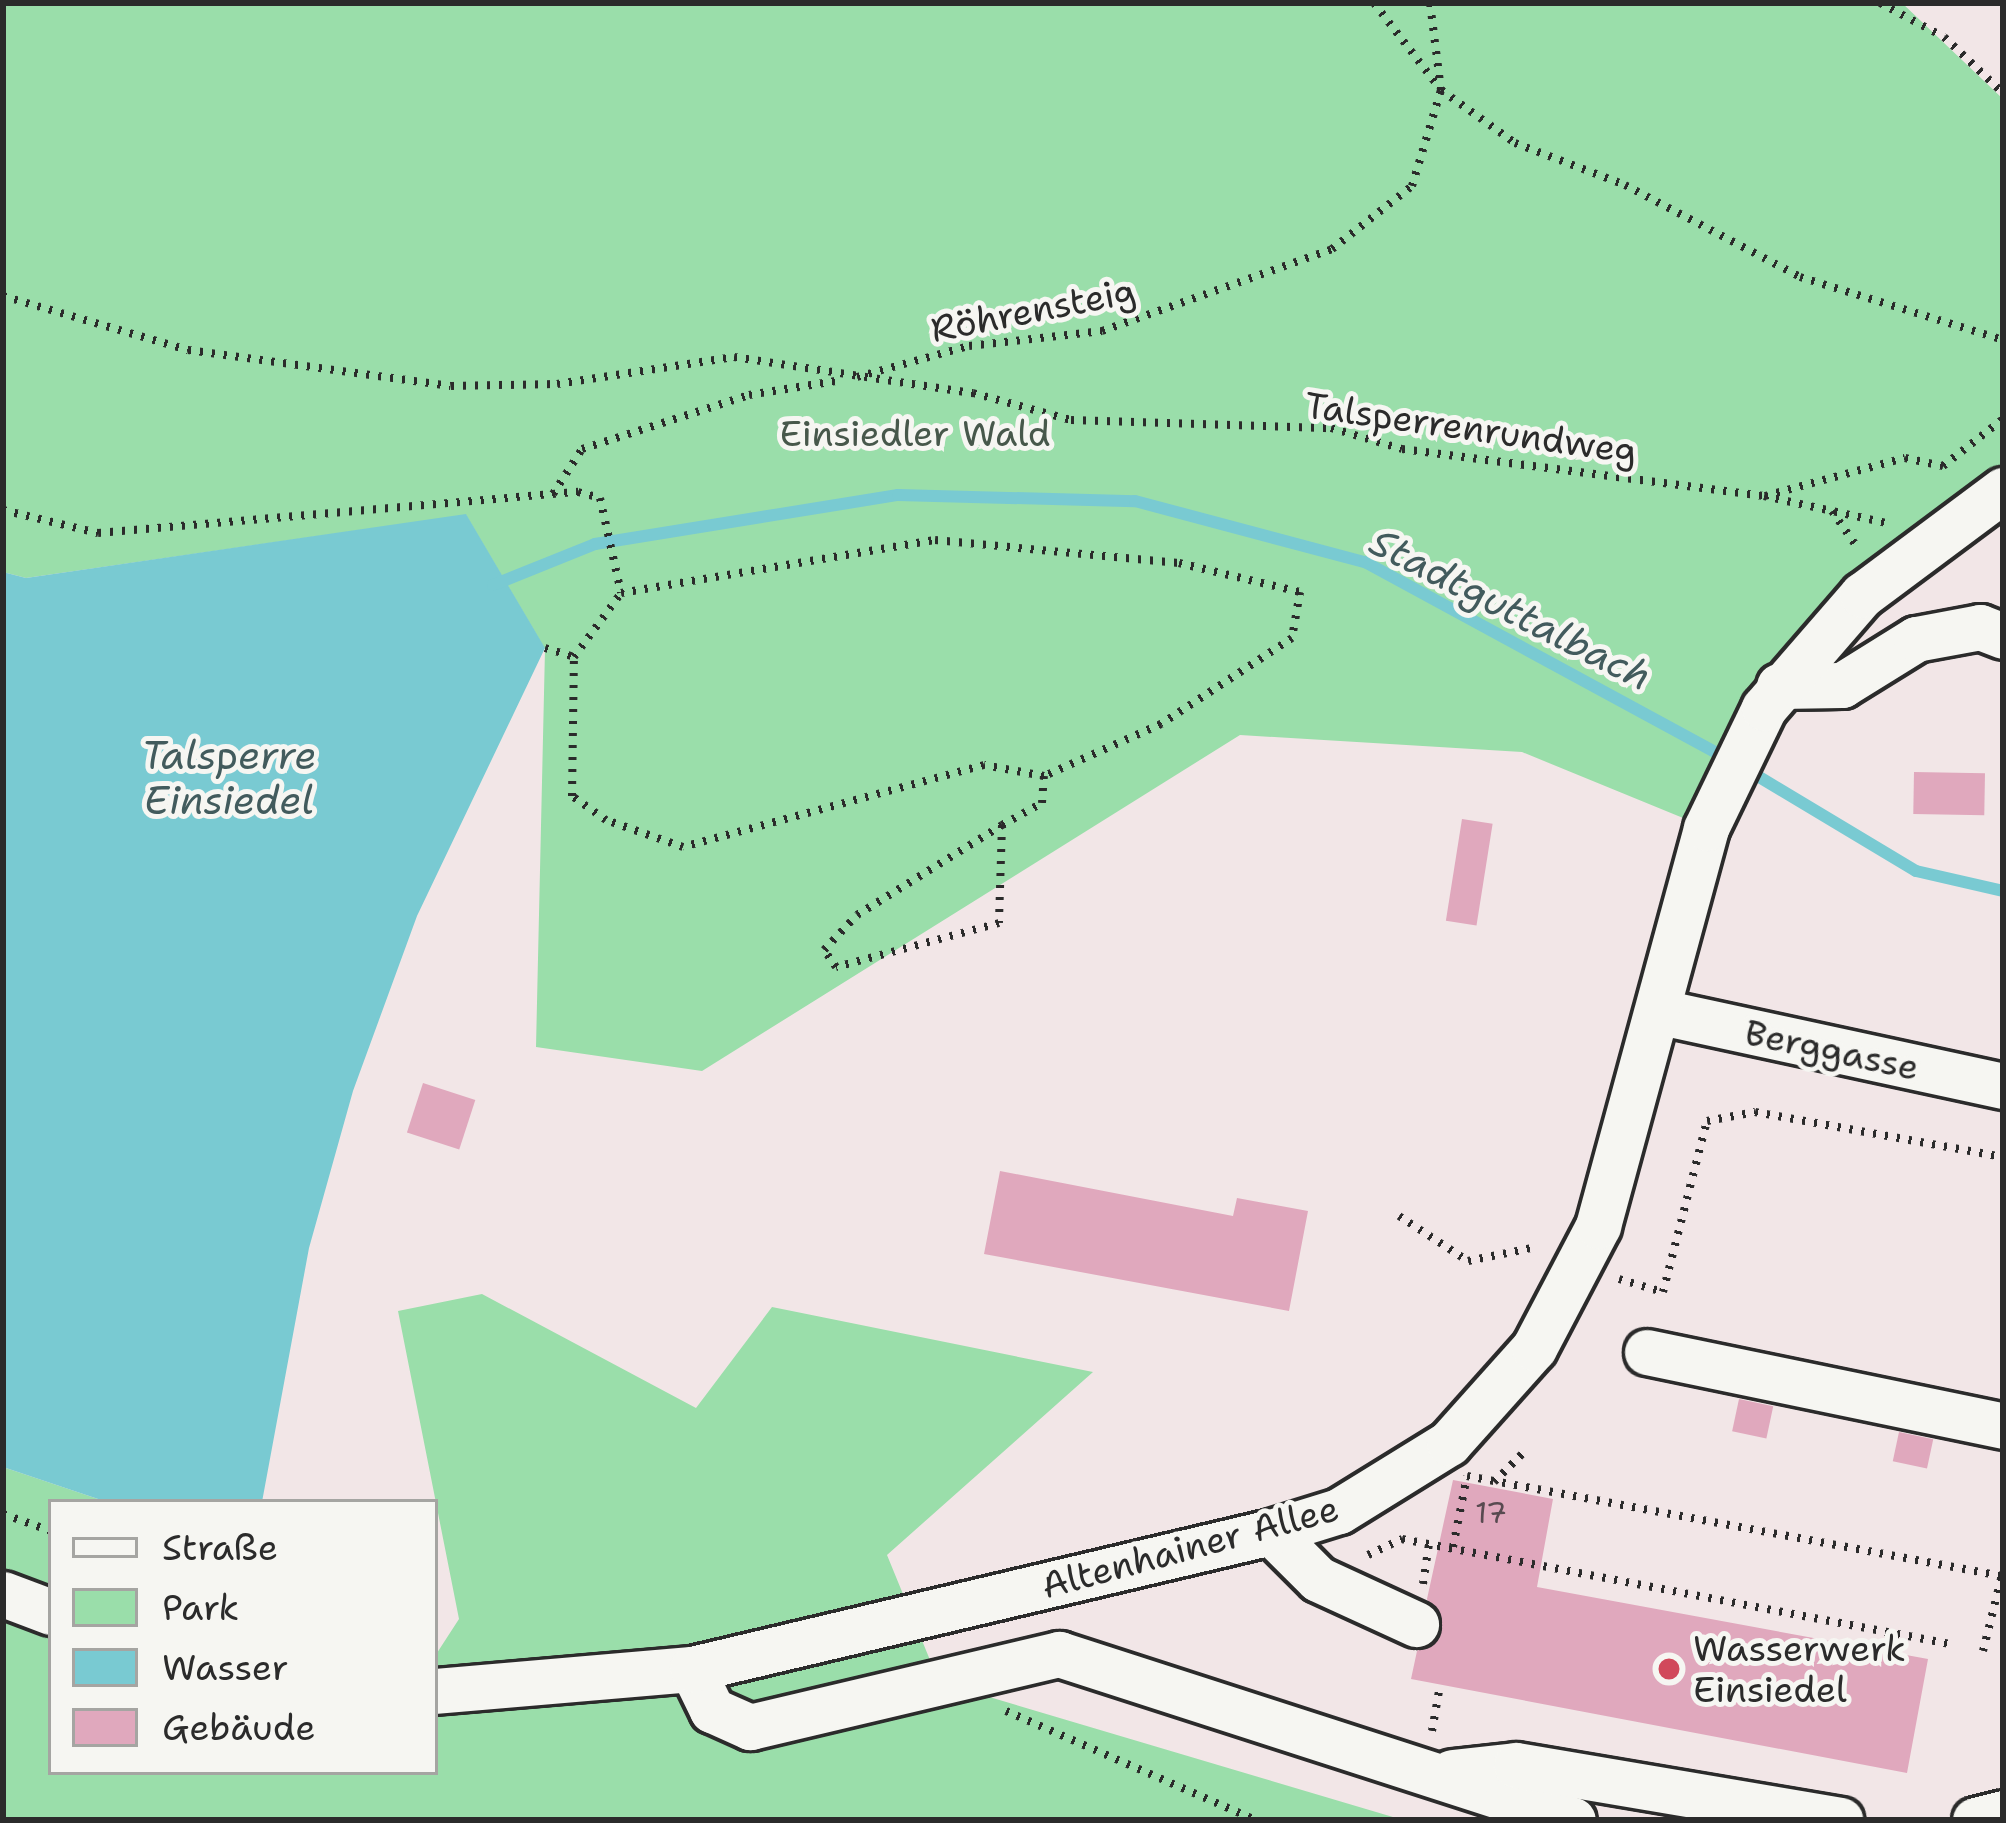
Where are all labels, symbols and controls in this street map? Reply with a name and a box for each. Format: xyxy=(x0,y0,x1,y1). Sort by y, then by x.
street label: Röhrensteig xyxy=(927,269,1139,351)
street label: Talsperrenrundweg xyxy=(1302,383,1640,473)
park label: Einsiedler Wald xyxy=(780,412,1050,456)
water label: Stadtguttalbach xyxy=(1362,518,1660,700)
water label: Talsperre Einsiedel xyxy=(142,733,316,824)
street label: Berggasse xyxy=(1741,1010,1923,1090)
street label: Altenhainer Allee xyxy=(1037,1487,1343,1607)
house number: 17 xyxy=(1475,1495,1507,1531)
legend xyxy=(48,1499,438,1775)
text: Straße xyxy=(162,1523,278,1572)
text: Park xyxy=(162,1583,239,1632)
place label: Wasserwerk Einsiedel xyxy=(1693,1626,1906,1711)
text: Wasser xyxy=(162,1643,288,1692)
marker: Wasserwerk Einsiedel xyxy=(1656,1656,1682,1682)
text: Gebäude xyxy=(162,1703,316,1752)

